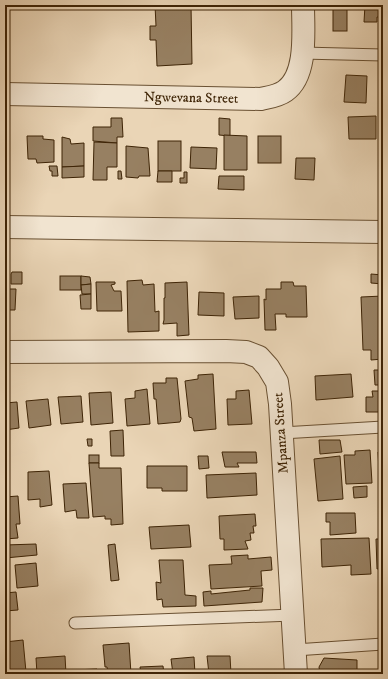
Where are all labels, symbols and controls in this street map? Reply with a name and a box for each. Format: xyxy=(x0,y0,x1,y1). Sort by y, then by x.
street label: Ngwevana Street xyxy=(144,88,239,108)
street label: Mpanza Street xyxy=(269,391,293,474)

